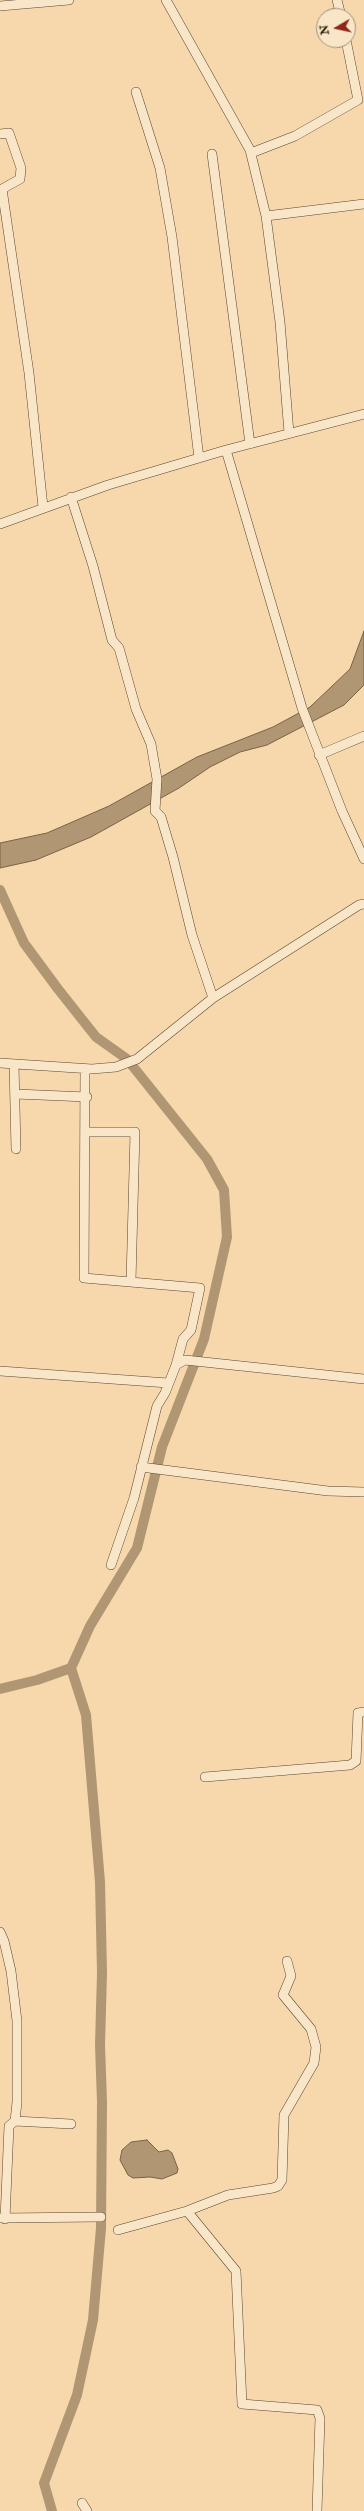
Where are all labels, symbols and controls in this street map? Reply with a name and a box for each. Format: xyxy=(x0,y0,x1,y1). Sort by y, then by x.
north arrow xyxy=(316,8,356,48)
text: N xyxy=(317,24,332,36)

